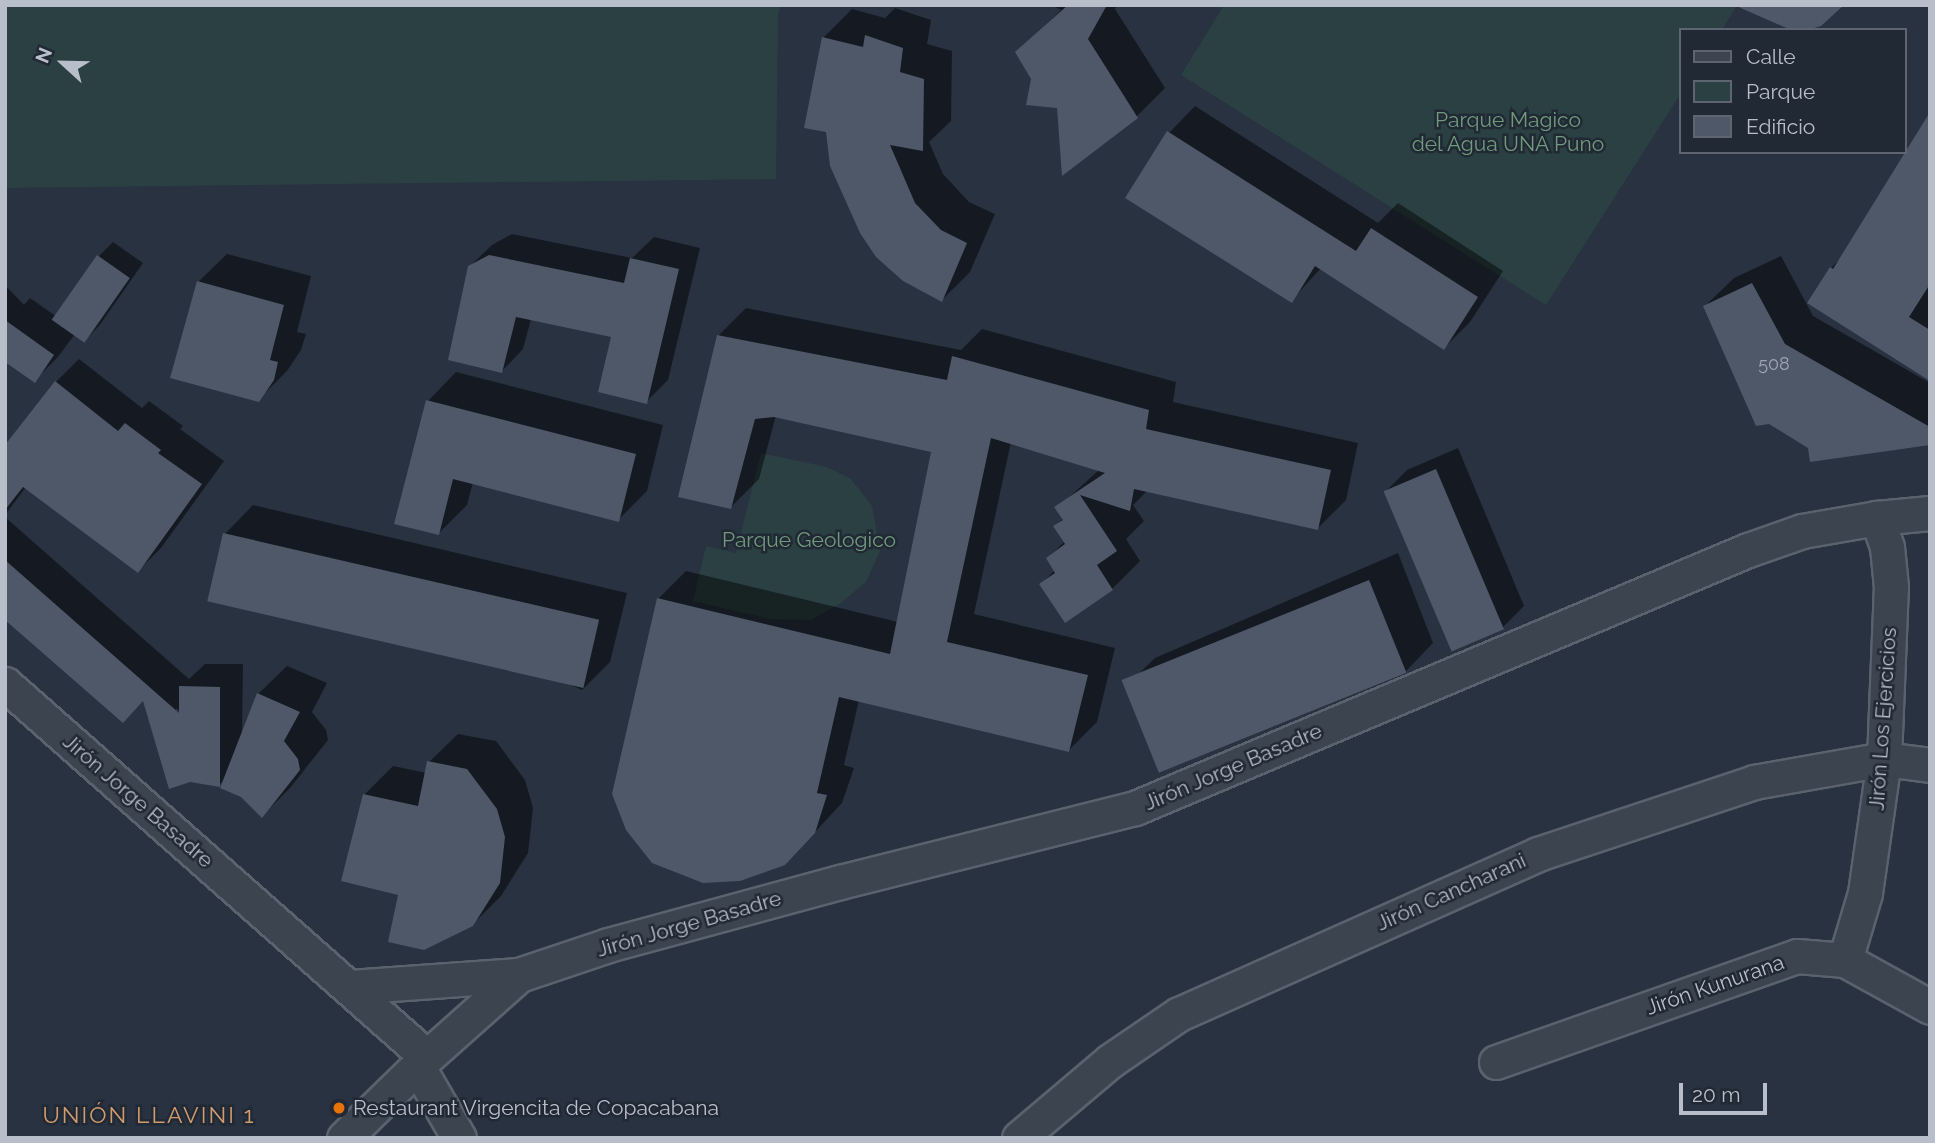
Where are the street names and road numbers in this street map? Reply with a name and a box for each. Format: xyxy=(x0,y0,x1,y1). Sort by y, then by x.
street label: Jirón Los Ejercicios xyxy=(1864,627,1902,811)
street label: Jirón Jorge Basadre xyxy=(1140,718,1326,816)
street label: Jirón Jorge Basadre xyxy=(58,729,218,873)
street label: Jirón Cancharani xyxy=(1372,848,1530,936)
street label: Jirón Jorge Basadre xyxy=(594,886,784,962)
street label: Jirón Kunurana xyxy=(1643,950,1787,1020)

